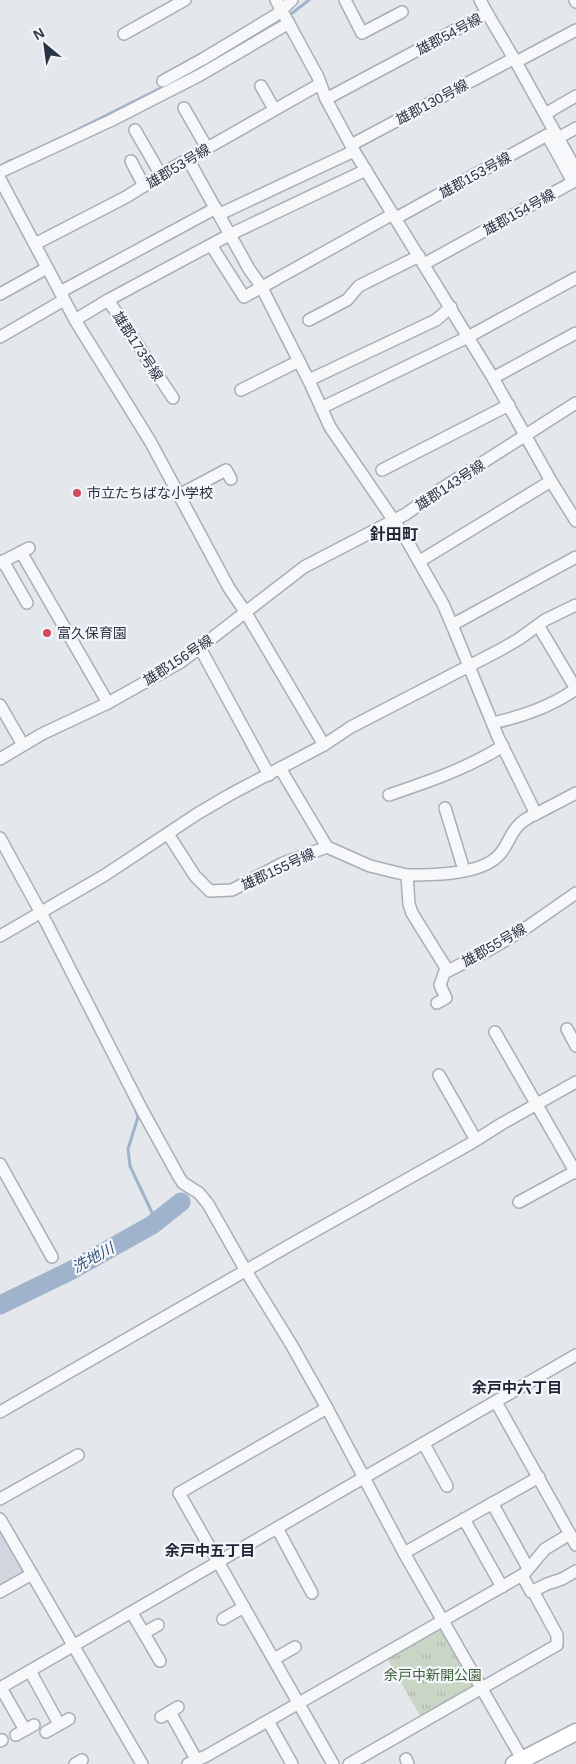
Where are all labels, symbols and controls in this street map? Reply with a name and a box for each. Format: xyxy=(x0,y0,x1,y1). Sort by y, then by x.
street label: 雄郡54号線 xyxy=(414,10,484,58)
north arrow xyxy=(20,20,70,70)
text: N xyxy=(30,24,47,43)
street label: 雄郡130号線 xyxy=(393,76,471,128)
street label: 雄郡53号線 xyxy=(143,141,213,191)
street label: 雄郡153号線 xyxy=(436,149,514,201)
street label: 雄郡154号線 xyxy=(480,186,558,238)
street label: 雄郡173号線 xyxy=(110,308,166,384)
street label: 雄郡143号線 xyxy=(412,457,488,513)
place label: 市立たちばな小学校 xyxy=(87,485,213,501)
marker: 市立たちばな小学校 xyxy=(71,487,83,499)
district label: 針田町 xyxy=(370,525,418,543)
place label: 富久保育園 xyxy=(57,625,127,641)
marker: 富久保育園 xyxy=(41,627,53,639)
street label: 雄郡156号線 xyxy=(140,632,216,688)
street label: 雄郡155号線 xyxy=(239,845,317,893)
street label: 雄郡55号線 xyxy=(459,920,529,970)
water label: 洗地川 xyxy=(69,1238,118,1276)
district label: 余戸中六丁目 xyxy=(472,1379,562,1396)
district label: 余戸中五丁目 xyxy=(165,1542,255,1559)
park label: 余戸中新開公園 xyxy=(384,1667,482,1683)

